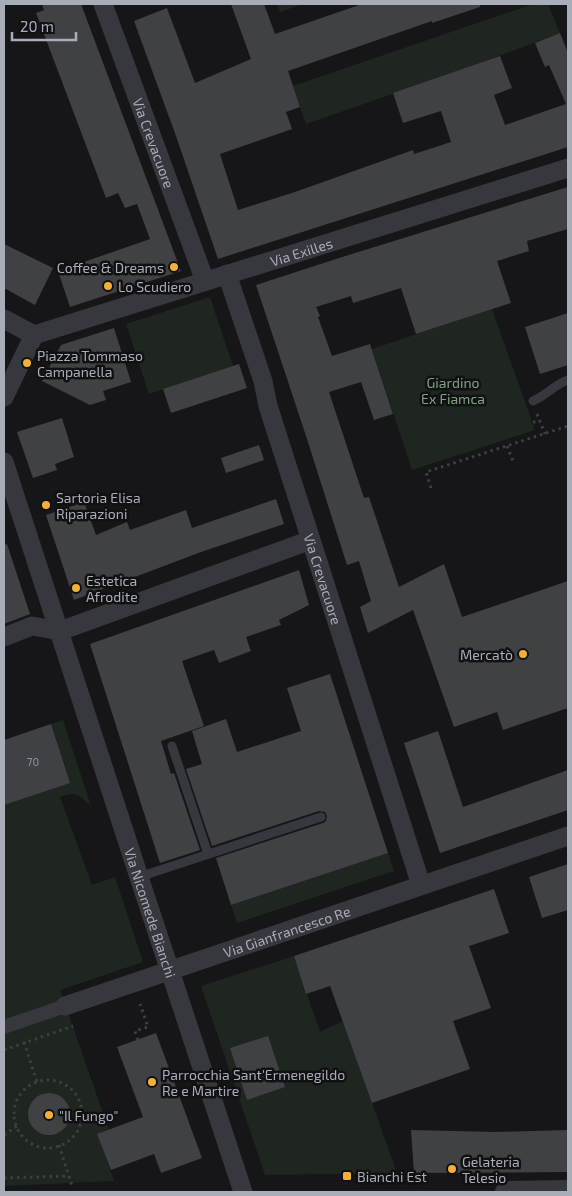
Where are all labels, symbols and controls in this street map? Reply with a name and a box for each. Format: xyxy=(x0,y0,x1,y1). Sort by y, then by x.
scale bar xyxy=(12,10,76,42)
text: 20 m xyxy=(20,17,54,35)
street label: Via Crevacuore xyxy=(130,96,178,190)
street label: Via Exilles xyxy=(268,234,335,269)
place label: Coffee & Dreams xyxy=(57,259,164,276)
marker: Coffee & Dreams xyxy=(168,261,180,273)
place label: Lo Scudiero xyxy=(118,278,191,295)
marker: Lo Scudiero xyxy=(102,280,114,292)
place label: Piazza Tommaso Campanella xyxy=(37,347,143,380)
marker: Piazza Tommaso Campanella xyxy=(21,357,33,369)
park label: Giardino Ex Fiamca xyxy=(421,374,485,407)
place label: Sartoria Elisa Riparazioni xyxy=(56,489,141,522)
marker: Sartoria Elisa Riparazioni xyxy=(40,499,52,511)
street label: Via Crevacuore xyxy=(301,531,346,627)
place label: Estetica Afrodite xyxy=(86,572,138,605)
marker: Estetica Afrodite xyxy=(70,582,82,594)
place label: Mercatò xyxy=(460,646,513,663)
marker: Mercatò xyxy=(517,648,529,660)
house number: 70 xyxy=(27,755,39,768)
street label: Via Nicomede Bianchi xyxy=(122,846,180,980)
street label: Via Gianfrancesco Re xyxy=(221,902,352,960)
place label: Parrocchia Sant'Ermenegildo Re e Martire xyxy=(162,1066,345,1099)
marker: Parrocchia Sant'Ermenegildo Re e Martire xyxy=(146,1076,158,1088)
place label: "Il Fungo" xyxy=(59,1107,118,1124)
marker: "Il Fungo" xyxy=(43,1109,55,1121)
place label: Gelateria Telesio xyxy=(462,1153,520,1186)
marker: Gelateria Telesio xyxy=(446,1163,458,1175)
place label: Bianchi Est xyxy=(357,1168,427,1185)
marker: Bianchi Est xyxy=(341,1170,353,1182)

